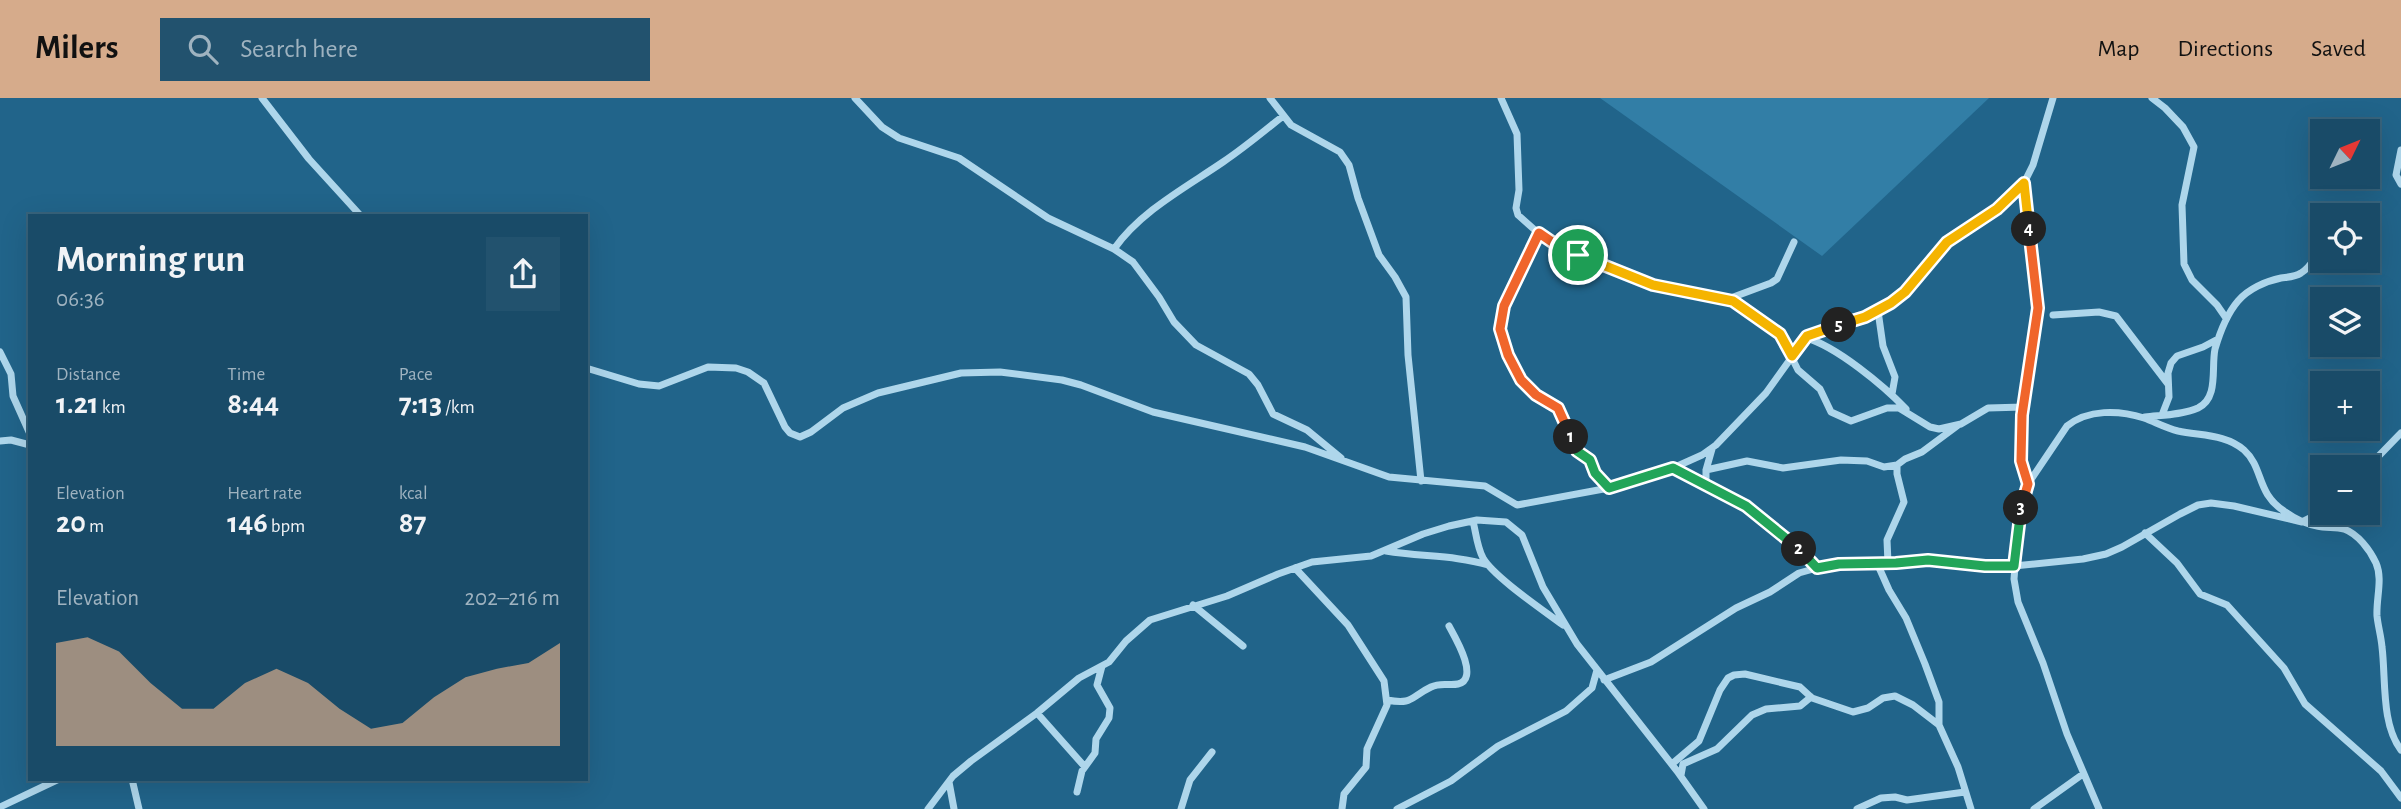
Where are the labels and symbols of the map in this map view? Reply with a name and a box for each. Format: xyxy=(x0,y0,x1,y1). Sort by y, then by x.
north arrow xyxy=(2310,119,2380,189)
pin: 4 xyxy=(2011,212,2046,246)
pin xyxy=(1548,225,1608,285)
pin: 5 xyxy=(1822,308,1856,342)
pin: 1 xyxy=(1554,420,1588,454)
pin: 3 xyxy=(2004,490,2038,526)
pin: 2 xyxy=(1782,532,1816,566)

